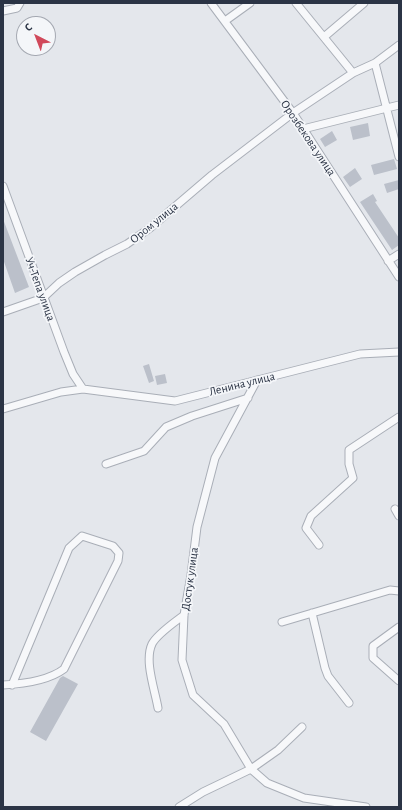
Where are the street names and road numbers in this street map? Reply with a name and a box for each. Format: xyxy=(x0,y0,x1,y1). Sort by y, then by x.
street label: Орозбекова улица xyxy=(277,97,339,179)
street label: Ором улица xyxy=(127,199,181,247)
street label: Уч-Тепа улица xyxy=(22,255,58,323)
street label: Ленина улица xyxy=(208,369,276,399)
street label: Достук улица xyxy=(178,546,202,612)

